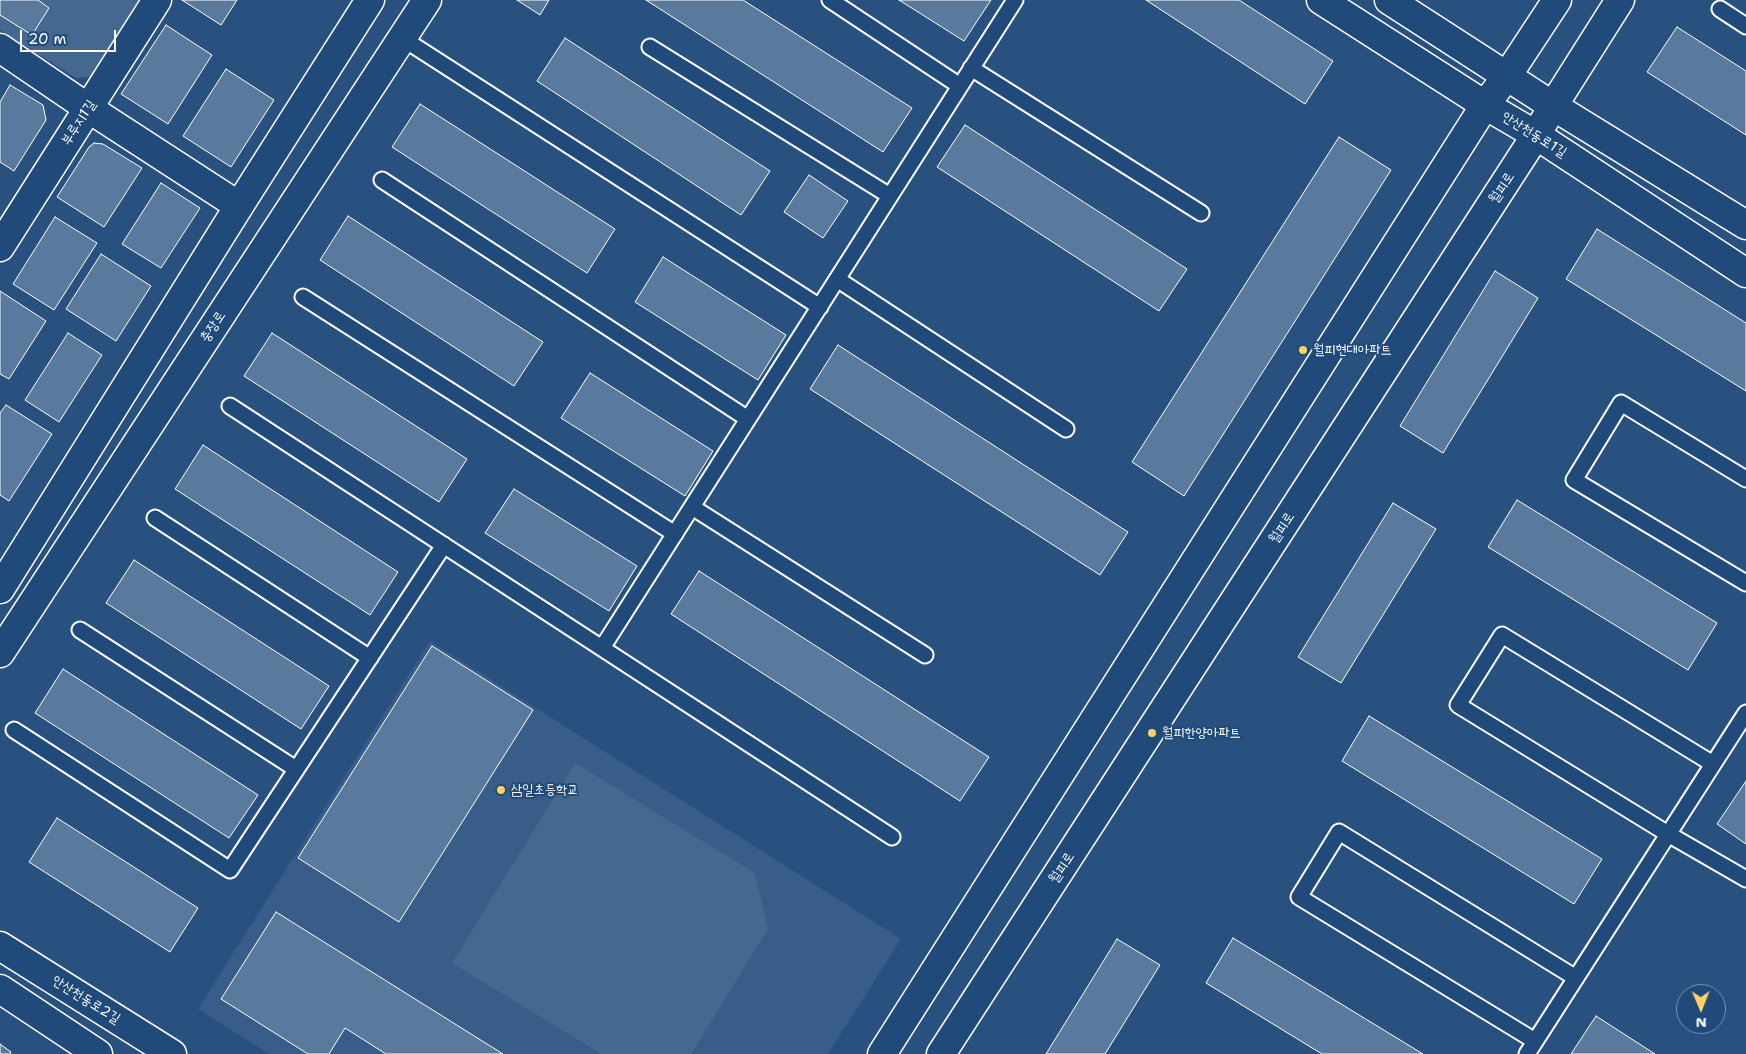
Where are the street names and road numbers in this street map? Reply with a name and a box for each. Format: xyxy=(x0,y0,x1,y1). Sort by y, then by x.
street label: 부루지1길 xyxy=(58,97,100,149)
street label: 안산천동로1길 xyxy=(1498,108,1570,162)
street label: 월피로 xyxy=(1486,169,1518,207)
street label: 충장로 xyxy=(197,308,229,346)
street label: 월피로 xyxy=(1266,509,1298,547)
street label: 월피로 xyxy=(1046,849,1078,887)
street label: 안산천동로2길 xyxy=(49,972,123,1028)

